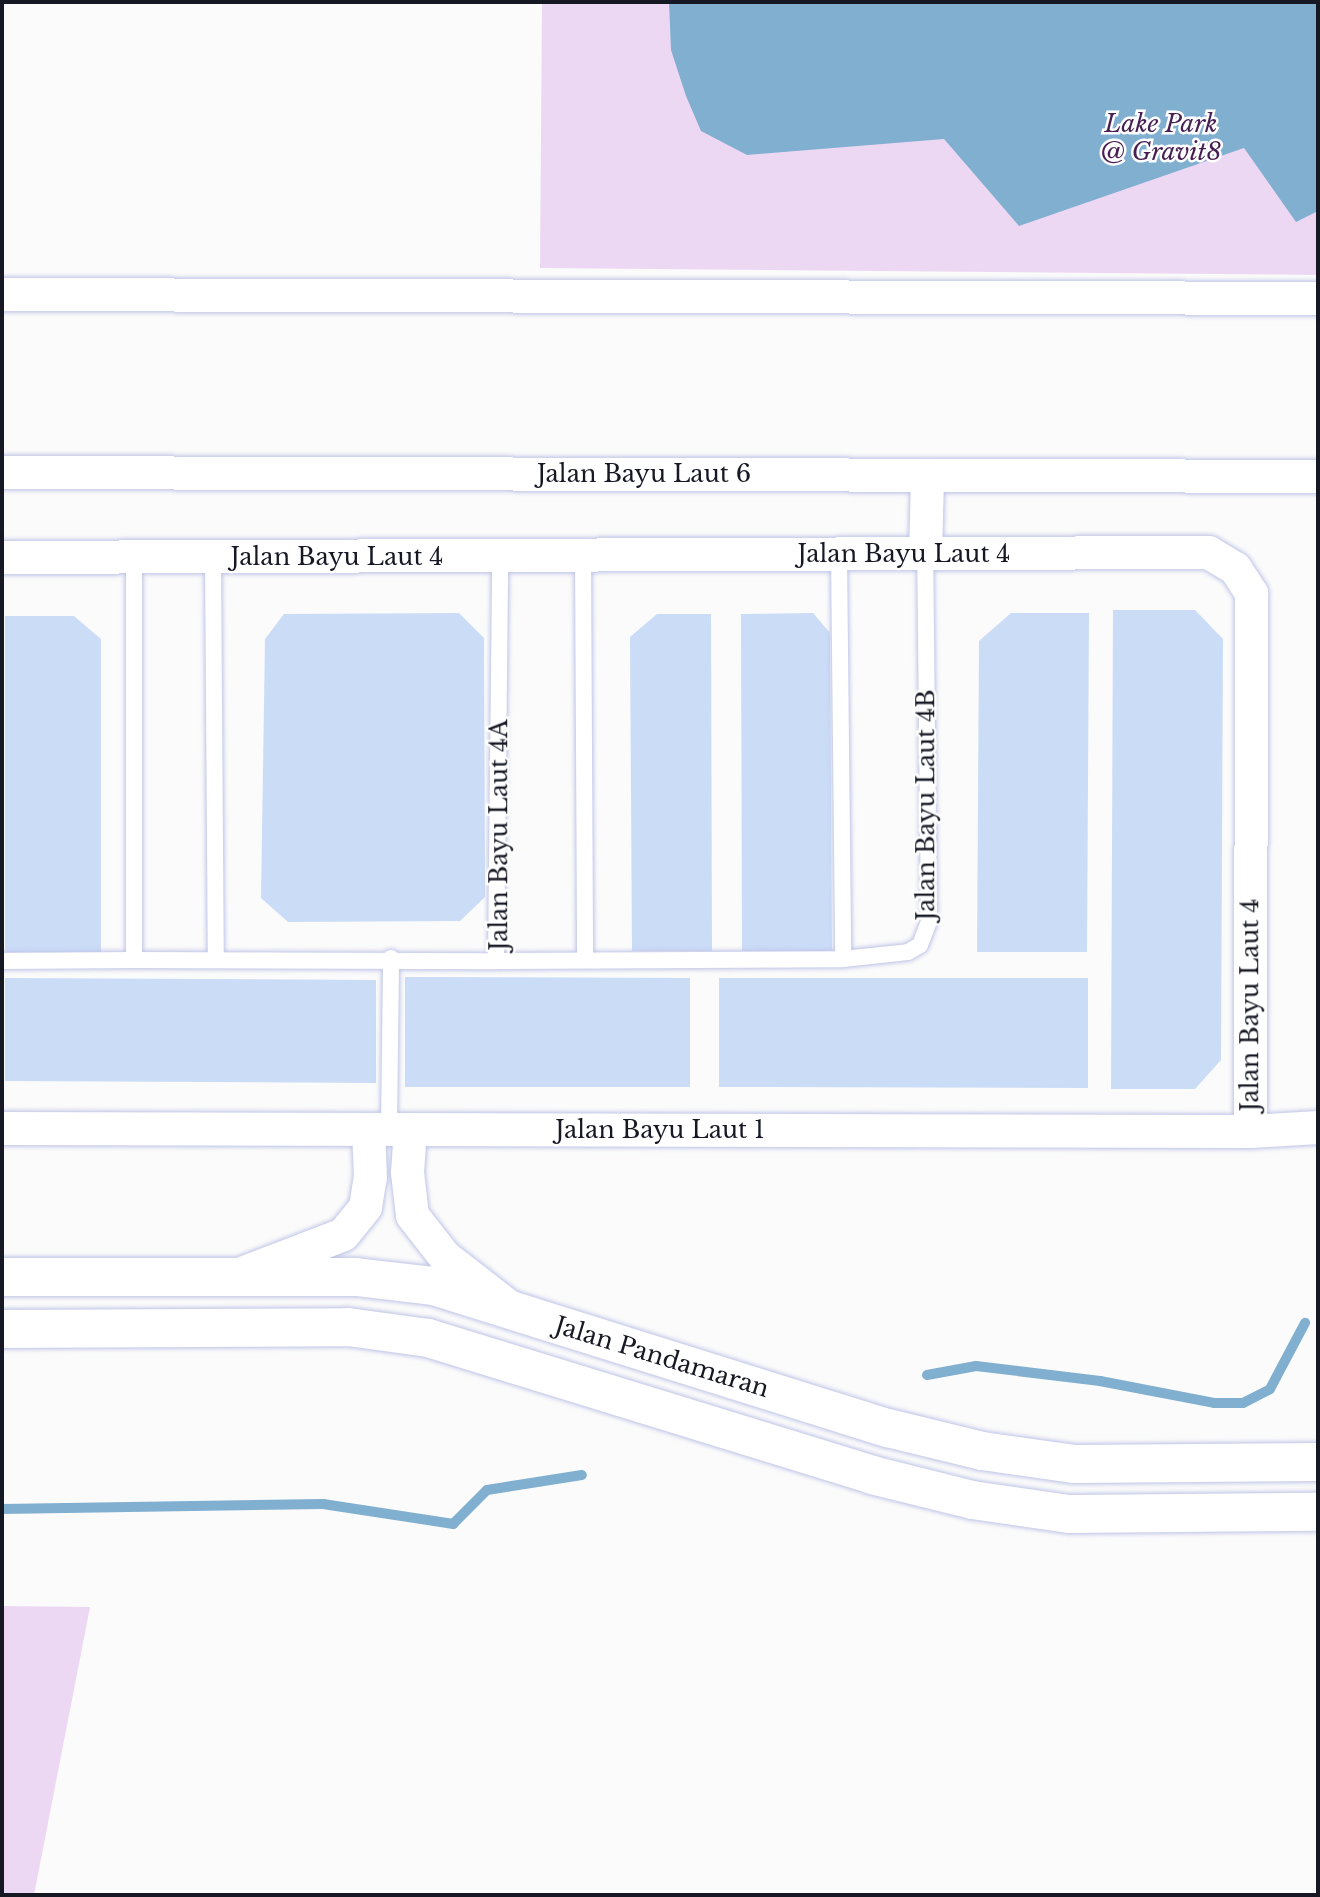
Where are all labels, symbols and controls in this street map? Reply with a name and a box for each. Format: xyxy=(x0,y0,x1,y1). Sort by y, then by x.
park label: Lake Park @ Gravit8 xyxy=(1100,110,1222,166)
street label: Jalan Bayu Laut 6 xyxy=(537,460,751,488)
street label: Jalan Bayu Laut 4 xyxy=(798,540,1010,568)
street label: Jalan Bayu Laut 4 xyxy=(231,543,443,571)
street label: Jalan Bayu Laut 4B xyxy=(912,689,940,921)
street label: Jalan Bayu Laut 4A xyxy=(485,719,513,951)
street label: Jalan Bayu Laut 4 xyxy=(1236,899,1264,1111)
street label: Jalan Bayu Laut 1 xyxy=(555,1116,765,1144)
street label: Jalan Pandamaran xyxy=(551,1311,773,1403)

